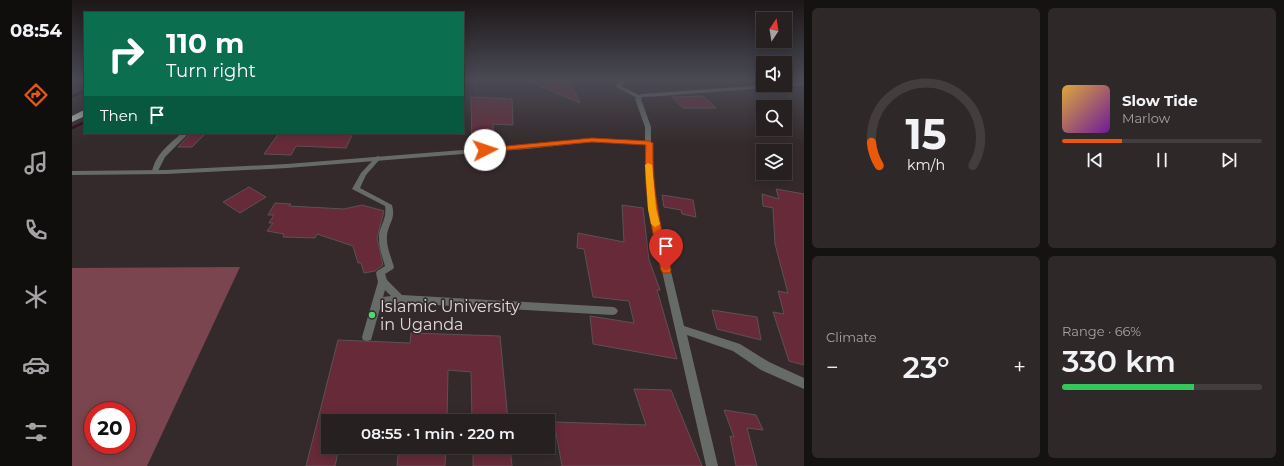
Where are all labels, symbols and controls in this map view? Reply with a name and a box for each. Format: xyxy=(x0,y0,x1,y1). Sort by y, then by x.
north arrow xyxy=(756,12,792,48)
map controls xyxy=(756,12,792,180)
text: 08:54 xyxy=(10,20,62,42)
text: 110 m xyxy=(166,26,244,60)
icon: right xyxy=(100,28,152,80)
button: sound xyxy=(756,56,792,92)
text: Turn right xyxy=(166,60,256,82)
icon: directions xyxy=(22,81,50,109)
text: Slow Tide xyxy=(1122,91,1198,110)
button: search xyxy=(756,100,792,136)
icon: arrive xyxy=(146,104,168,126)
text: Then xyxy=(100,106,138,125)
text: 15 xyxy=(905,109,947,159)
text: Marlow xyxy=(1122,110,1170,126)
position arrow xyxy=(464,129,506,171)
button: layers xyxy=(756,144,792,180)
icon: music xyxy=(22,149,50,177)
icon: previous xyxy=(1084,149,1106,171)
icon: pause xyxy=(1151,149,1173,171)
icon: next xyxy=(1218,149,1240,171)
text: km/h xyxy=(907,155,945,173)
icon: phone xyxy=(22,216,50,244)
pin xyxy=(649,229,683,270)
icon: arrive xyxy=(655,235,677,257)
icon: climate xyxy=(22,283,50,311)
place label: Islamic University in Uganda xyxy=(380,297,520,334)
marker: Islamic University in Uganda xyxy=(367,310,377,320)
text: Range · 66% xyxy=(1062,323,1141,339)
text: Climate xyxy=(826,329,877,345)
text: 330 km xyxy=(1062,343,1176,380)
text: 23° xyxy=(902,349,950,386)
icon: car xyxy=(22,351,50,379)
text: − xyxy=(826,354,839,381)
text: + xyxy=(1013,354,1026,381)
speed limit sign: 20 xyxy=(84,402,136,454)
icon: filters xyxy=(22,418,50,446)
text: 08:55 · 1 min · 220 m xyxy=(361,424,515,443)

